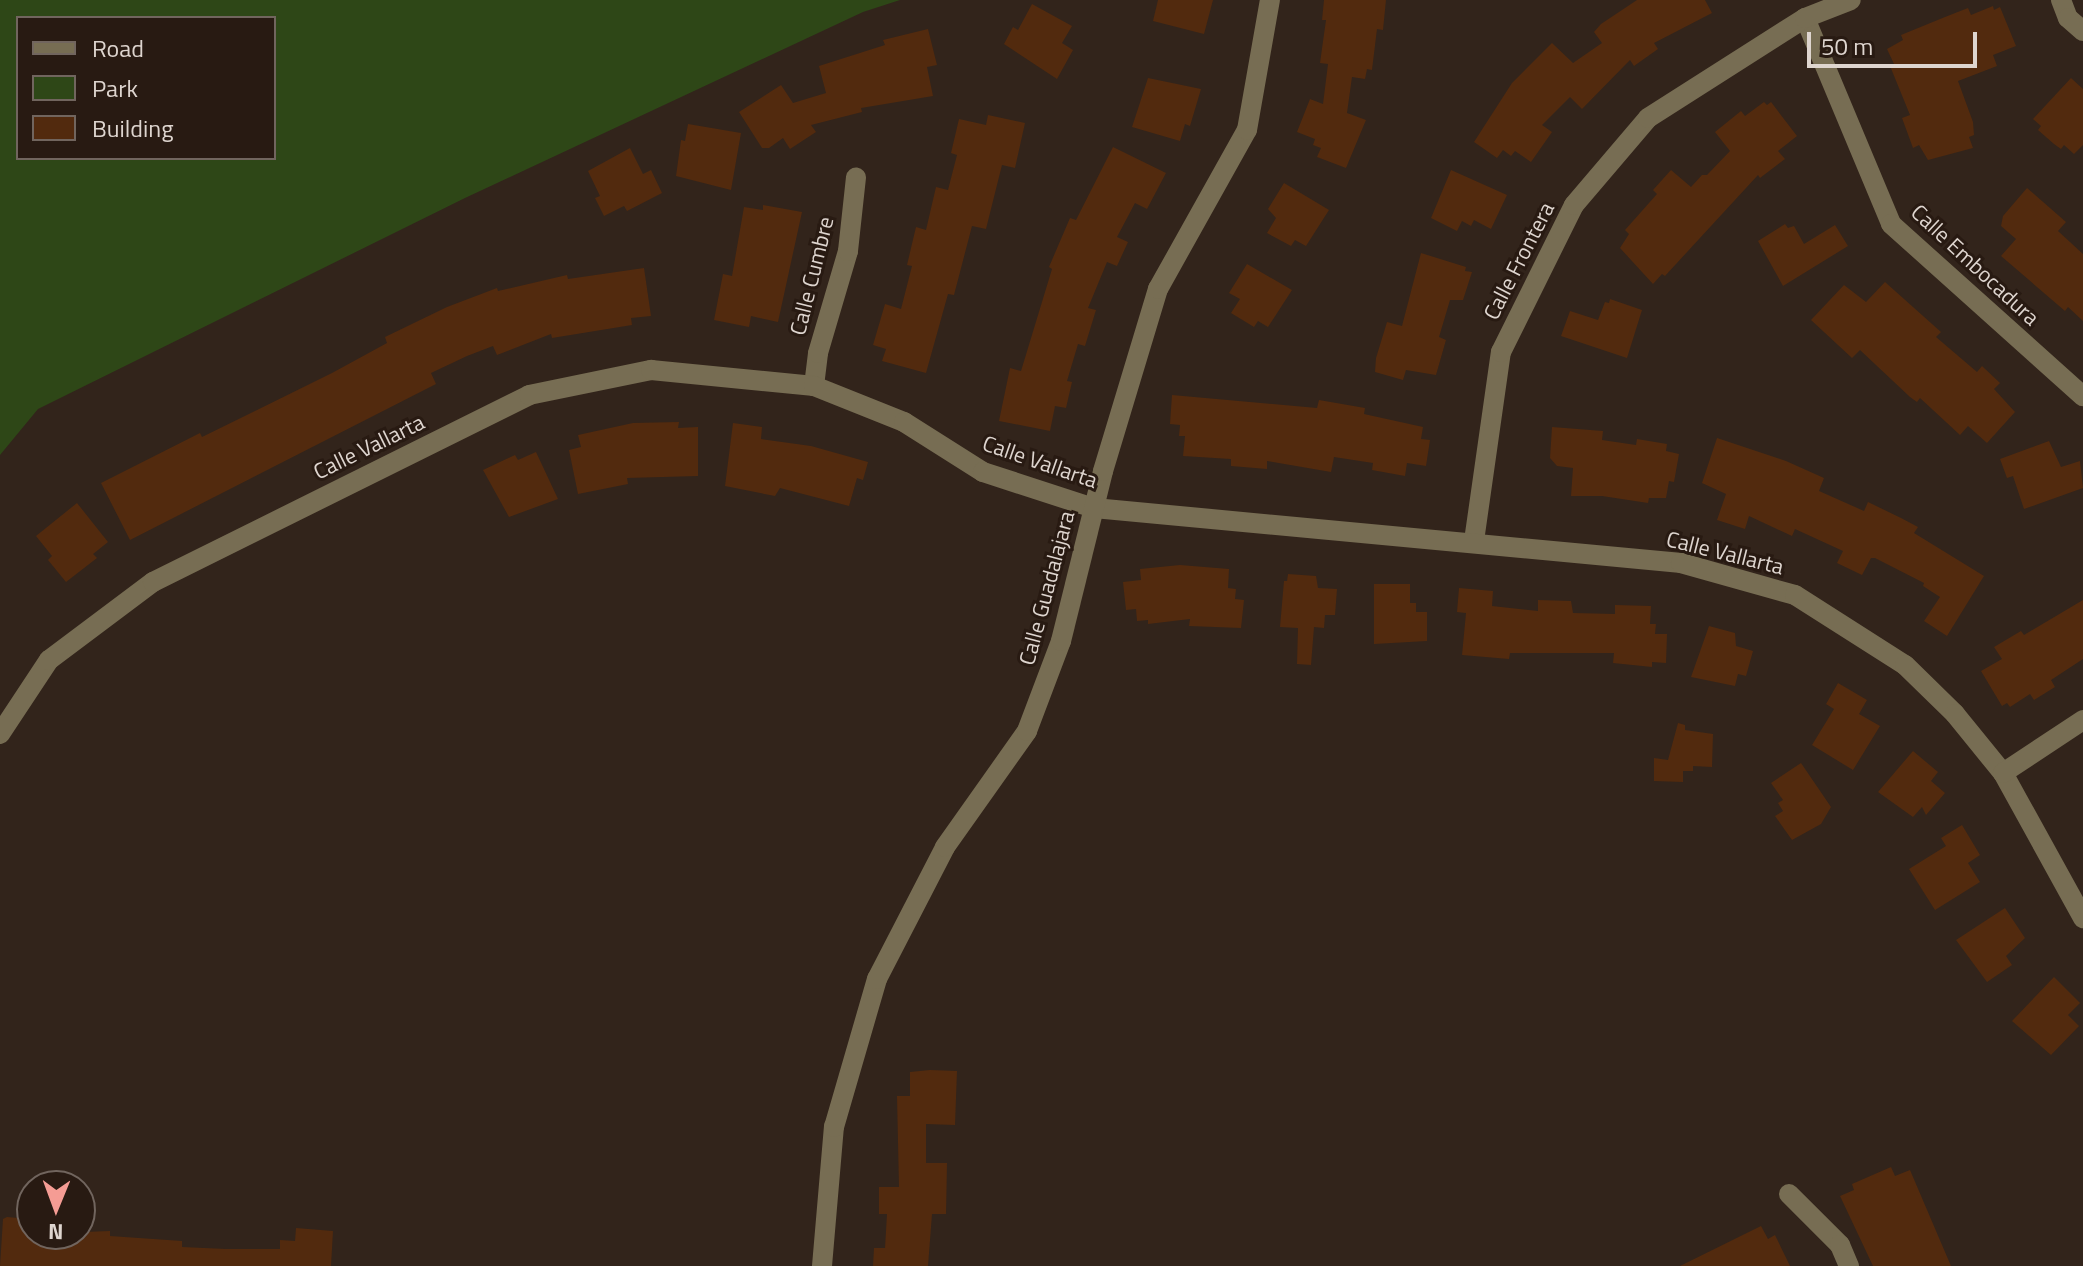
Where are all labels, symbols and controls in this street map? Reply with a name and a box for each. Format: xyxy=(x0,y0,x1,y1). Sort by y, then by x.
legend xyxy=(16,16,276,160)
scale bar xyxy=(1811,16,1981,66)
text: 50 m xyxy=(1821,28,1873,64)
text: Road xyxy=(92,30,144,66)
text: Park xyxy=(92,70,138,106)
text: Building xyxy=(92,110,174,146)
street label: Calle Frontera xyxy=(1478,198,1560,324)
street label: Calle Embocadura xyxy=(1906,199,2044,331)
street label: Calle Cumbre xyxy=(785,214,839,338)
street label: Calle Vallarta xyxy=(309,409,429,485)
street label: Calle Vallarta xyxy=(979,430,1101,494)
street label: Calle Guadalajara xyxy=(1014,508,1080,668)
street label: Calle Vallarta xyxy=(1664,526,1786,580)
north arrow xyxy=(16,1170,96,1250)
text: N xyxy=(48,1215,64,1249)

